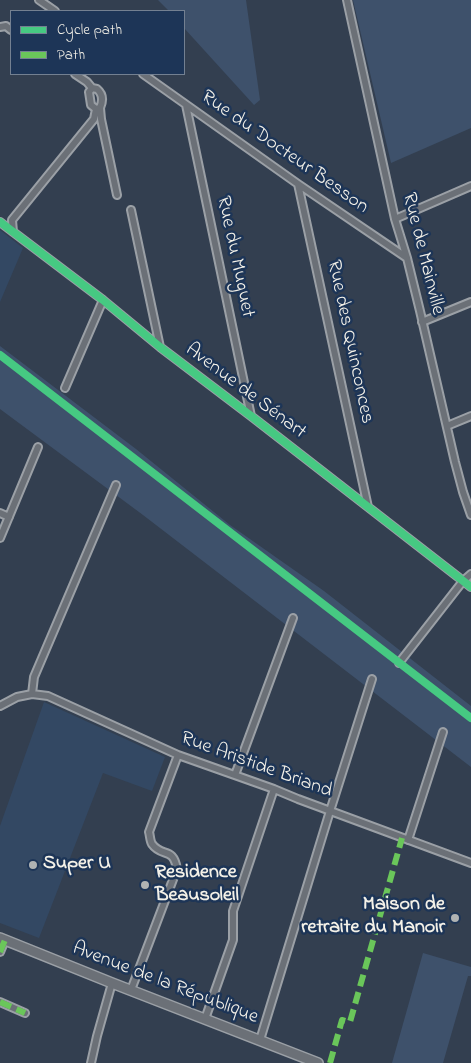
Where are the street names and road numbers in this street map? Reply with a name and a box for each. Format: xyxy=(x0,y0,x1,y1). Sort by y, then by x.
street label: Rue du Docteur Besson xyxy=(195,86,373,220)
street label: Rue de Mainville xyxy=(395,190,449,318)
street label: Rue du Muguet xyxy=(209,194,259,320)
street label: Rue des Quinconces xyxy=(320,258,378,426)
street label: Avenue de Sénart xyxy=(180,339,310,445)
street label: Rue Aristide Briand xyxy=(177,727,335,805)
street label: Avenue de la République xyxy=(69,937,261,1031)

